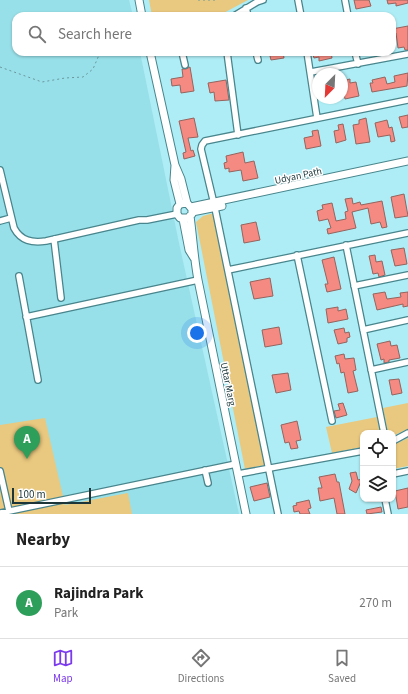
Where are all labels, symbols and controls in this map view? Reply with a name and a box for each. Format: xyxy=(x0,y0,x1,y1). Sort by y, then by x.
search box xyxy=(12,12,396,56)
icon: search xyxy=(26,23,48,45)
text: Search here xyxy=(58,24,132,45)
north arrow xyxy=(312,68,348,104)
street label: Udyan Path xyxy=(273,164,323,188)
your location xyxy=(187,323,207,343)
street label: Uttar Marg xyxy=(217,361,239,407)
pin: A xyxy=(14,426,40,459)
map controls xyxy=(360,430,396,502)
button: locate xyxy=(360,430,396,466)
button: layers xyxy=(360,466,396,502)
scale bar xyxy=(12,486,91,505)
text: 100 m xyxy=(18,487,46,502)
text: Nearby xyxy=(16,528,70,552)
text: Rajindra Park xyxy=(54,583,143,604)
text: A xyxy=(25,594,33,612)
text: 270 m xyxy=(359,594,392,612)
text: Park xyxy=(54,604,78,622)
tab: Map xyxy=(52,647,74,686)
tab: Directions xyxy=(178,647,224,686)
tab: Saved xyxy=(328,647,356,686)

